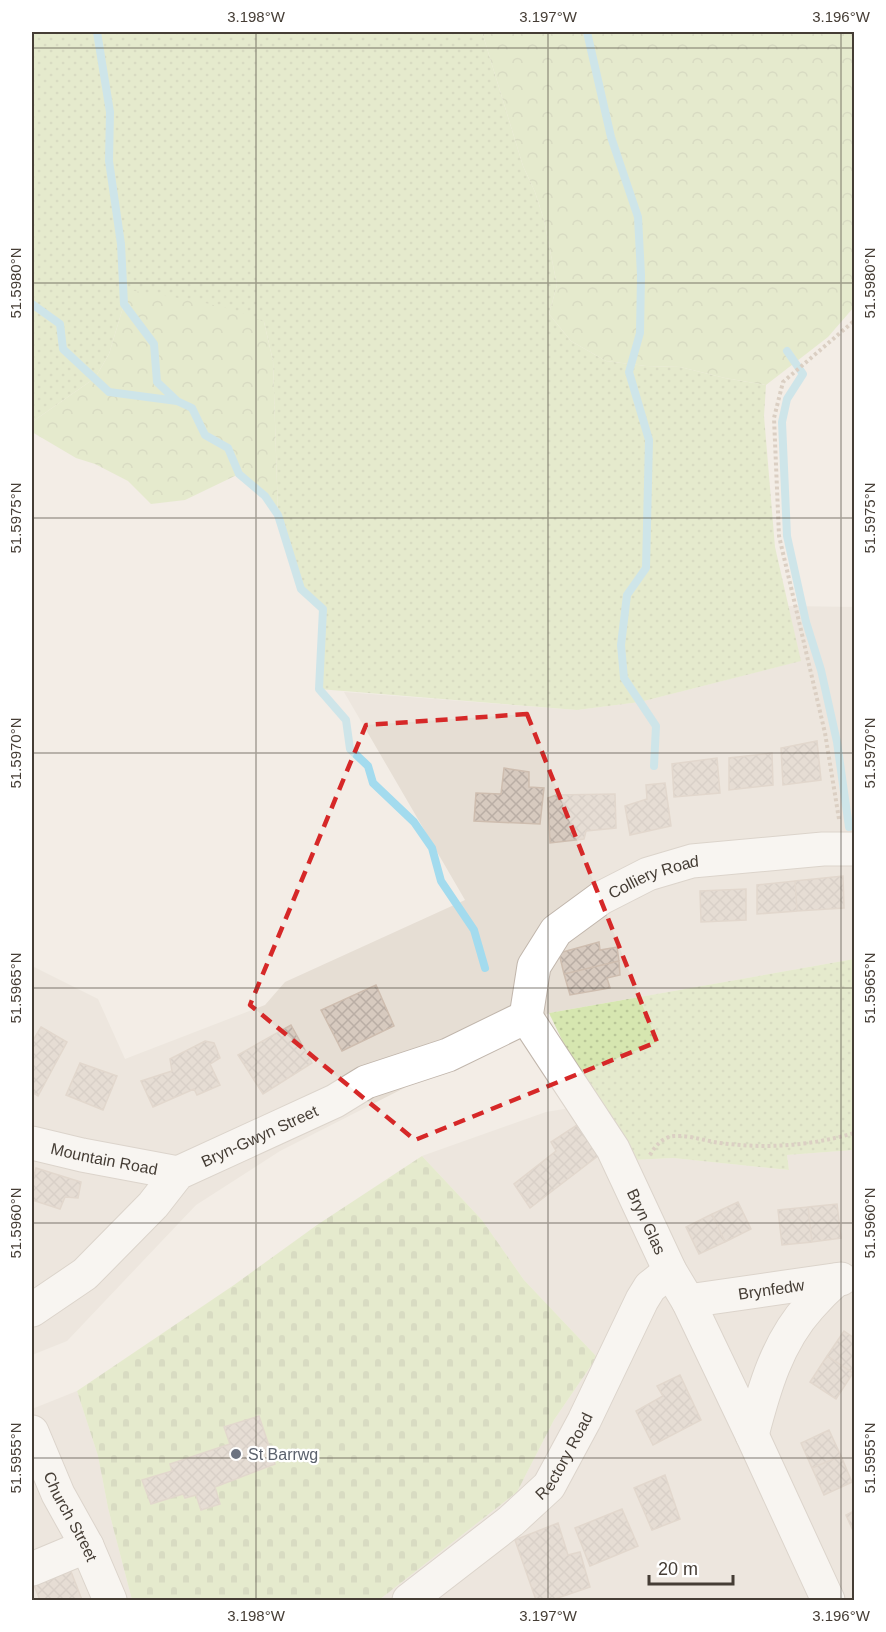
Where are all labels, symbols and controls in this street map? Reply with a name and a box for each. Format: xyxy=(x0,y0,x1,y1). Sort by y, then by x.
text: 3.198°W xyxy=(227,8,286,25)
text: 3.197°W xyxy=(519,8,578,25)
text: 3.196°W xyxy=(812,8,871,25)
text: 51.5980°N xyxy=(7,247,24,319)
text: 51.5980°N xyxy=(861,247,878,319)
text: 51.5975°N xyxy=(7,482,24,554)
text: 51.5975°N xyxy=(861,482,878,554)
text: 51.5970°N xyxy=(7,717,24,789)
text: 51.5970°N xyxy=(861,717,878,789)
street label: Colliery Road xyxy=(606,852,699,902)
text: 51.5965°N xyxy=(7,952,24,1024)
text: 51.5965°N xyxy=(861,952,878,1024)
street label: Bryn-Gwyn Street xyxy=(199,1102,321,1170)
street label: Mountain Road xyxy=(49,1140,159,1178)
street label: Bryn Glas xyxy=(624,1186,669,1257)
text: 51.5960°N xyxy=(7,1187,24,1259)
text: 51.5960°N xyxy=(861,1187,878,1259)
street label: Brynfedw xyxy=(737,1276,806,1303)
street label: Rectory Road xyxy=(532,1410,596,1503)
text: 51.5955°N xyxy=(7,1422,24,1494)
text: 51.5955°N xyxy=(861,1422,878,1494)
place label: St Barrwg xyxy=(248,1446,318,1463)
marker: St Barrwg xyxy=(229,1447,243,1461)
street label: Church Street xyxy=(41,1469,101,1564)
scale bar xyxy=(649,1548,733,1586)
text: 20 m xyxy=(658,1559,698,1579)
text: 3.198°W xyxy=(227,1607,286,1624)
text: 3.197°W xyxy=(519,1607,578,1624)
text: 3.196°W xyxy=(812,1607,871,1624)

